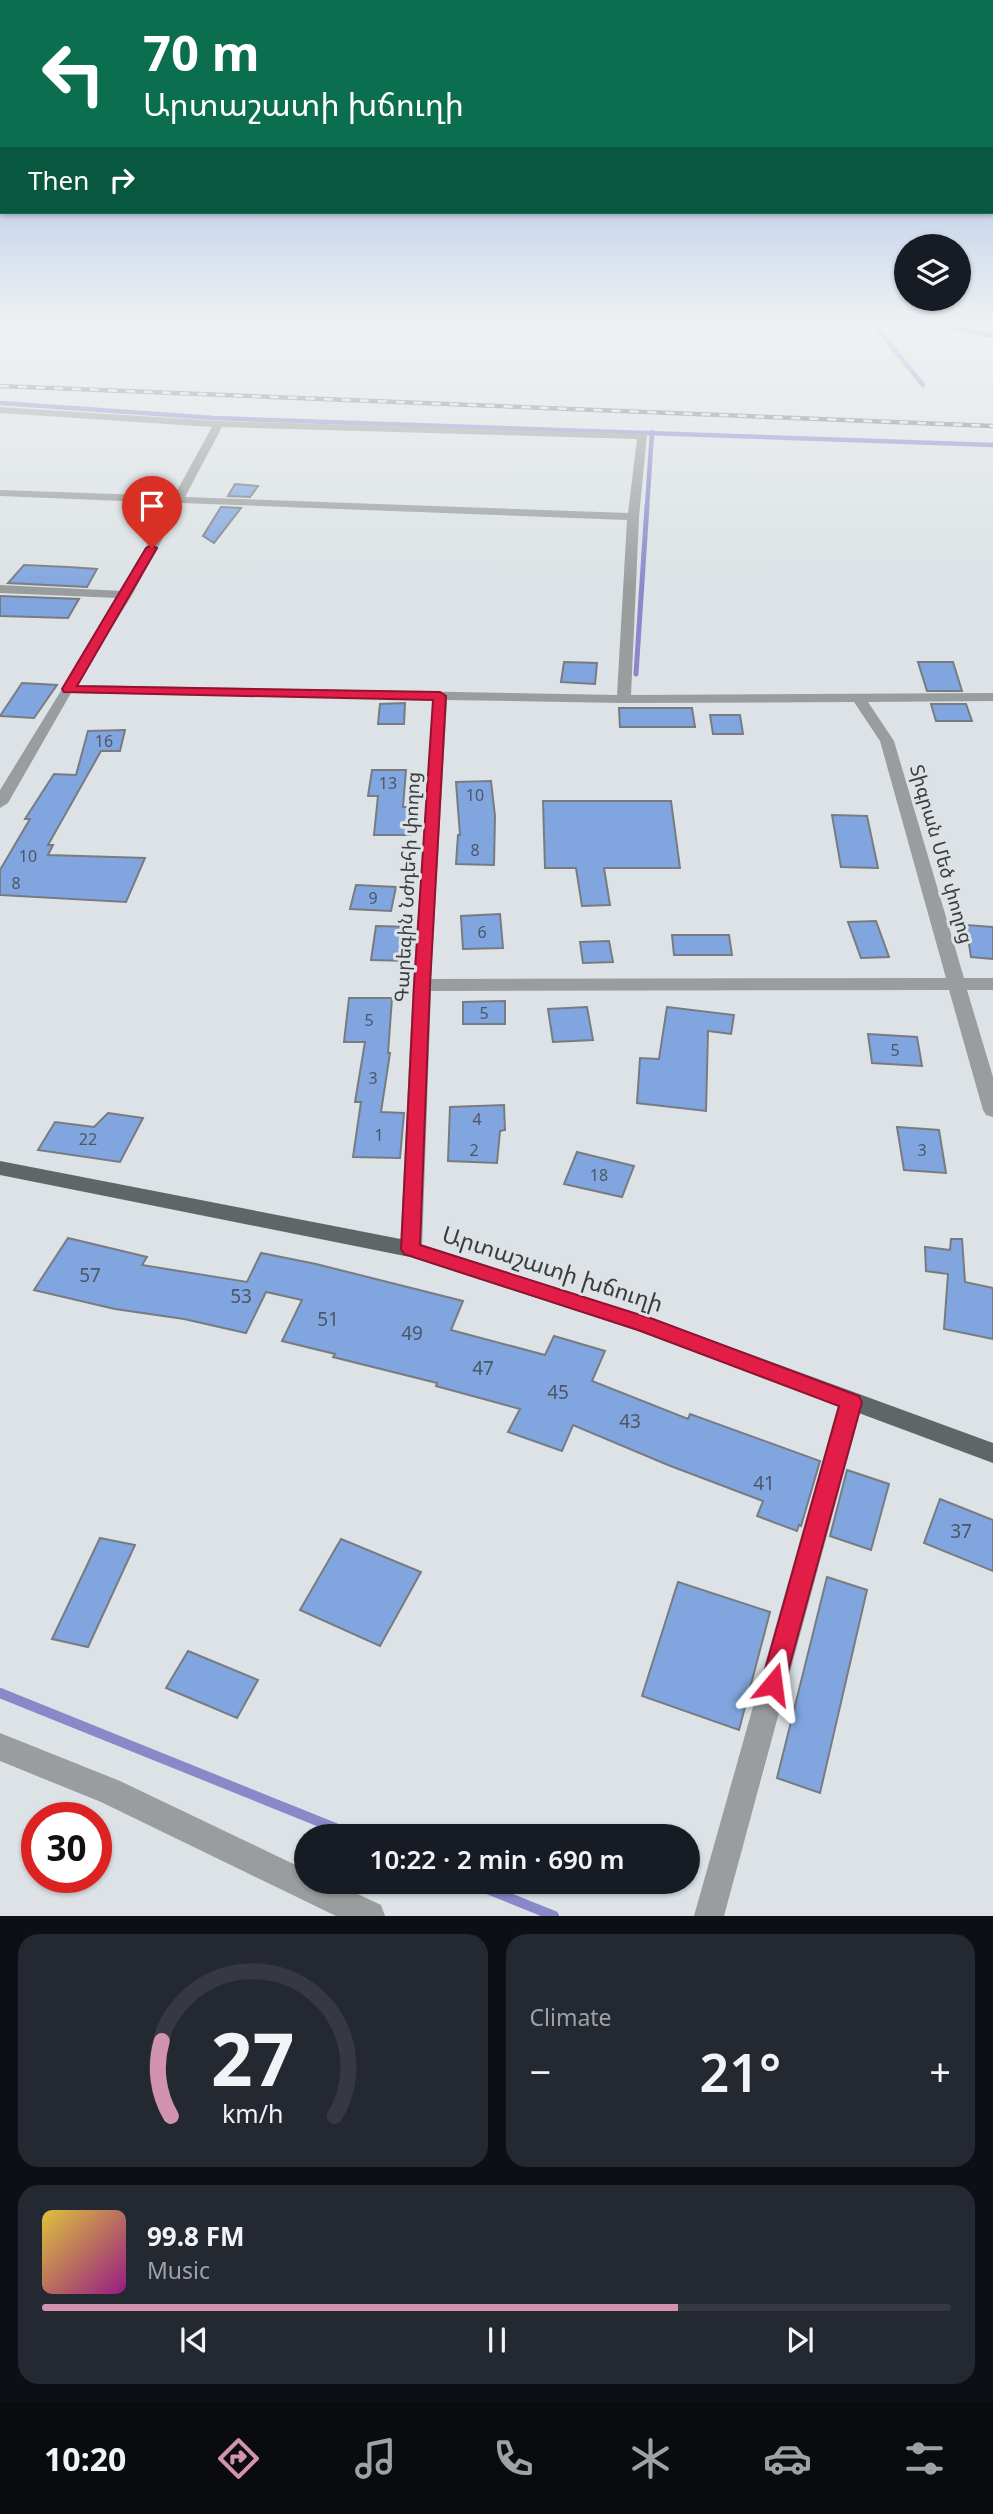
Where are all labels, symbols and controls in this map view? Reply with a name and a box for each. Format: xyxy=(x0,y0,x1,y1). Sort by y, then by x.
text: 70 m xyxy=(143,19,260,85)
icon: left xyxy=(28,28,119,119)
text: Արտաշատի խճուղի xyxy=(143,82,464,125)
icon: right xyxy=(103,161,141,199)
text: Then xyxy=(28,162,89,198)
map controls xyxy=(894,234,971,311)
button: layers xyxy=(894,234,971,311)
pin xyxy=(122,476,182,548)
icon: arrive xyxy=(133,487,171,525)
house number: 16 xyxy=(95,730,113,752)
street label: Տիգրան Մեծ փողոց xyxy=(904,762,980,946)
street label: Գարեգին Նժդեհի փողոց xyxy=(388,771,426,1003)
house number: 13 xyxy=(379,772,397,794)
house number: 10 xyxy=(466,784,484,806)
house number: 8 xyxy=(470,839,480,861)
house number: 10 xyxy=(19,845,37,867)
house number: 8 xyxy=(11,872,21,894)
house number: 9 xyxy=(368,887,378,909)
house number: 6 xyxy=(477,921,487,943)
house number: 5 xyxy=(479,1002,489,1024)
house number: 5 xyxy=(364,1009,374,1031)
house number: 5 xyxy=(890,1039,900,1061)
house number: 3 xyxy=(368,1067,378,1089)
house number: 4 xyxy=(472,1108,482,1130)
house number: 1 xyxy=(374,1124,384,1146)
house number: 22 xyxy=(79,1128,97,1150)
house number: 2 xyxy=(469,1139,479,1161)
house number: 3 xyxy=(917,1139,927,1161)
house number: 18 xyxy=(590,1164,608,1186)
street label: Արտաշատի խճուղի xyxy=(438,1217,668,1319)
house number: 57 xyxy=(79,1262,101,1288)
house number: 53 xyxy=(230,1283,252,1309)
house number: 51 xyxy=(317,1306,339,1332)
house number: 49 xyxy=(401,1320,423,1346)
house number: 47 xyxy=(472,1355,494,1381)
house number: 45 xyxy=(547,1379,569,1405)
house number: 43 xyxy=(619,1408,641,1434)
house number: 41 xyxy=(753,1470,775,1496)
house number: 37 xyxy=(950,1518,972,1544)
position arrow xyxy=(736,1647,810,1721)
speed limit sign: 30 xyxy=(21,1802,112,1893)
text: 10:22 · 2 min · 690 m xyxy=(370,1841,624,1877)
text: Climate xyxy=(530,2001,612,2033)
text: 27 xyxy=(211,2009,294,2108)
text: 21° xyxy=(699,2036,781,2107)
text: − xyxy=(530,2045,551,2097)
text: + xyxy=(929,2045,951,2097)
text: km/h xyxy=(222,2096,284,2130)
text: 99.8 FM xyxy=(147,2218,244,2254)
text: Music xyxy=(147,2254,210,2286)
icon: previous xyxy=(175,2321,213,2359)
icon: pause xyxy=(478,2321,516,2359)
icon: next xyxy=(781,2321,819,2359)
icon: directions xyxy=(214,2434,263,2483)
icon: music xyxy=(351,2434,400,2483)
icon: phone xyxy=(489,2434,538,2483)
icon: climate xyxy=(626,2434,675,2483)
icon: car xyxy=(763,2434,812,2483)
icon: filters xyxy=(900,2434,949,2483)
text: 10:20 xyxy=(44,2437,126,2480)

